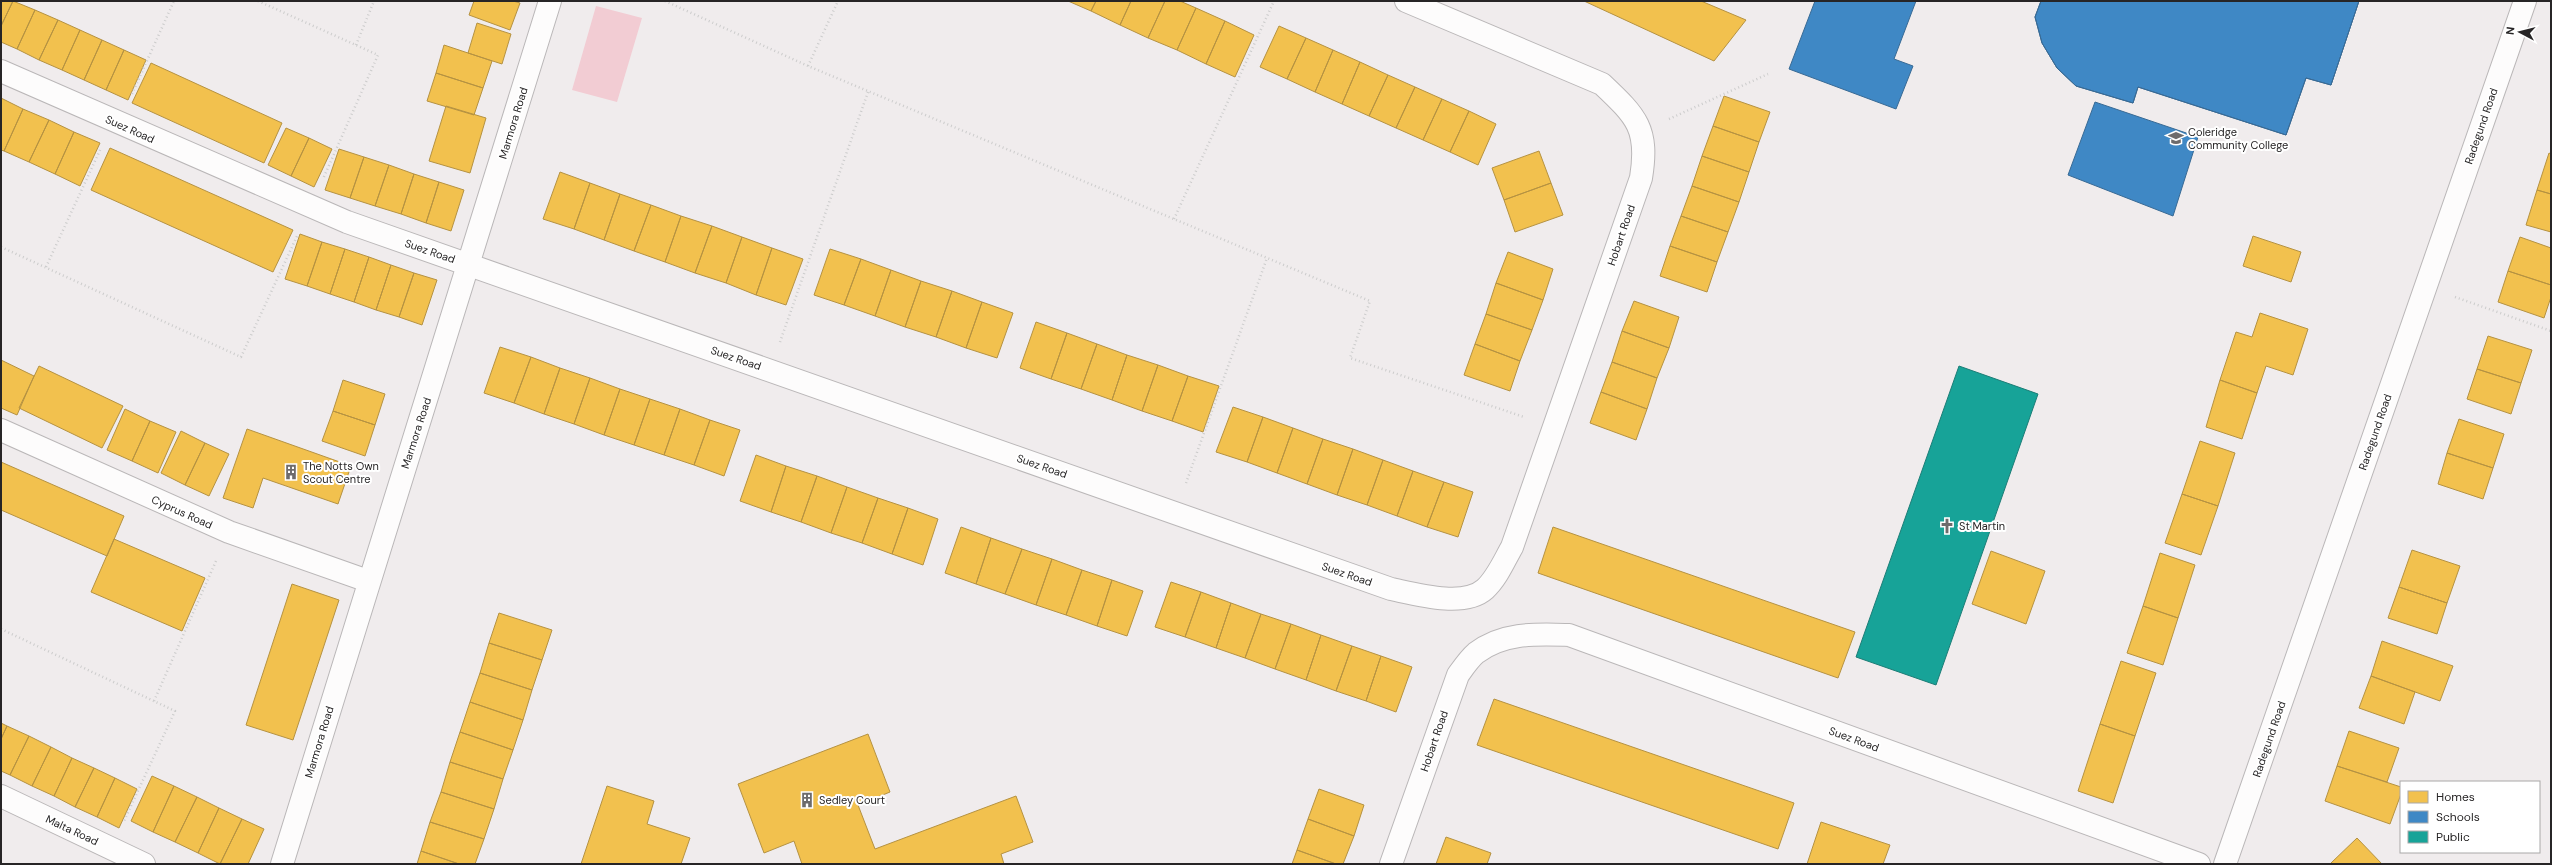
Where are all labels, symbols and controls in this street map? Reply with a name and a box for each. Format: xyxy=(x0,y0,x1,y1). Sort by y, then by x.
north arrow xyxy=(2500,12,2540,52)
text: N xyxy=(2503,26,2518,36)
street label: Marmora Road xyxy=(495,85,531,161)
street label: Radegund Road xyxy=(2461,86,2501,166)
street label: Suez Road xyxy=(103,112,157,146)
place label: Coleridge Community College xyxy=(2188,125,2288,152)
school or university icon: Coleridge Community College xyxy=(2167,129,2185,147)
street label: Hobart Road xyxy=(1604,202,1638,267)
street label: Suez Road xyxy=(403,236,457,266)
street label: Suez Road xyxy=(709,343,763,373)
street label: Radegund Road xyxy=(2355,392,2395,472)
street label: Marmora Road xyxy=(398,395,434,470)
street label: Suez Road xyxy=(1015,451,1069,481)
place label: The Notts Own Scout Centre xyxy=(303,459,379,486)
building icon: The Notts Own Scout Centre xyxy=(282,463,300,481)
street label: Cyprus Road xyxy=(149,492,215,532)
church icon: St Martin xyxy=(1938,517,1956,535)
place label: St Martin xyxy=(1959,519,2005,533)
street label: Suez Road xyxy=(1320,559,1374,589)
street label: Radegund Road xyxy=(2249,699,2289,779)
street label: Marmora Road xyxy=(301,704,337,780)
street label: Hobart Road xyxy=(1417,708,1451,773)
street label: Suez Road xyxy=(1827,723,1881,755)
legend xyxy=(2400,781,2540,853)
text: Homes xyxy=(2436,789,2475,805)
building icon: Sedley Court xyxy=(798,791,816,809)
place label: Sedley Court xyxy=(819,793,885,807)
text: Schools xyxy=(2436,809,2480,825)
street label: Malta Road xyxy=(43,812,101,848)
text: Public xyxy=(2436,829,2470,845)

